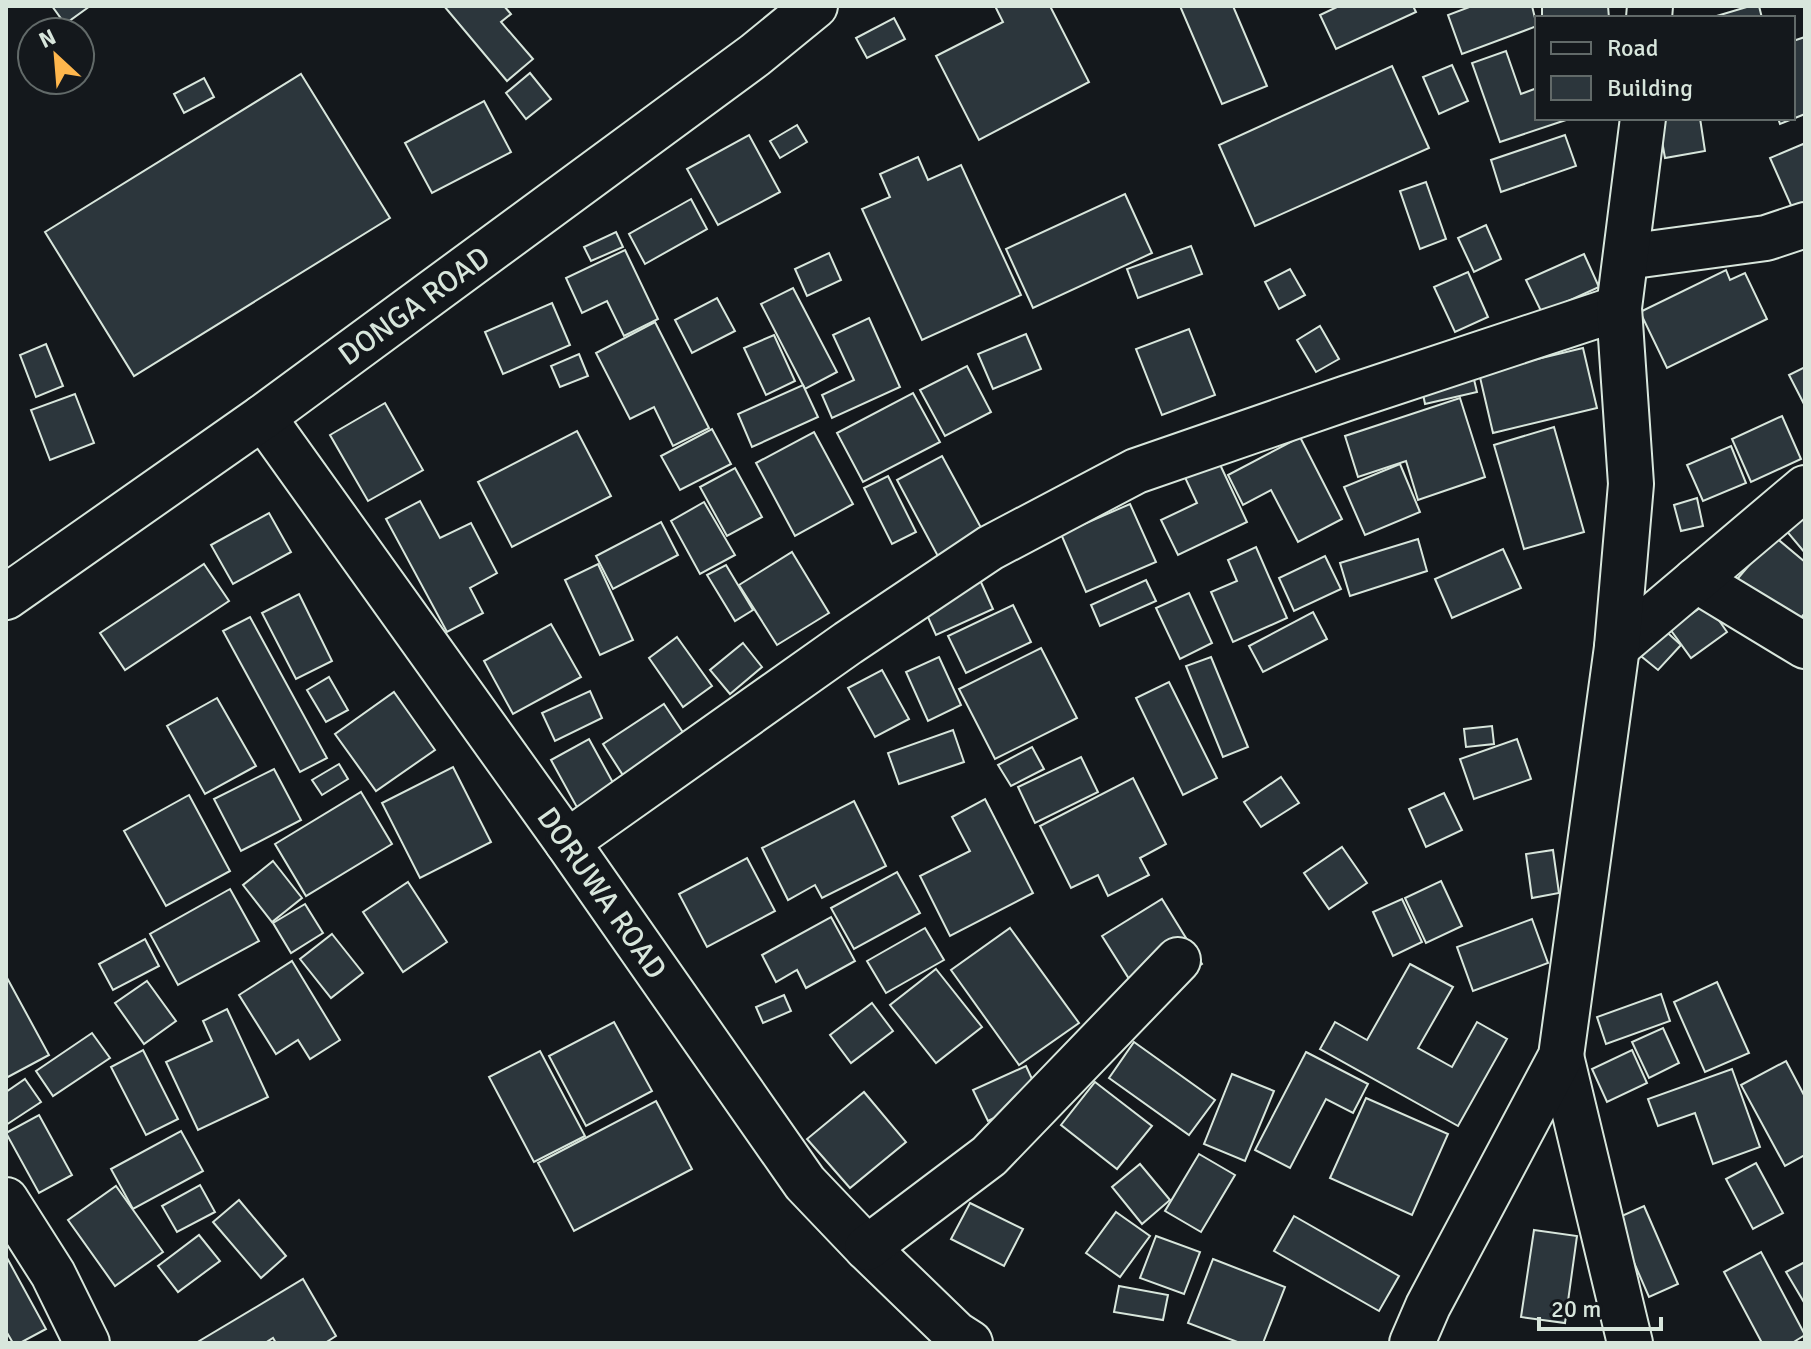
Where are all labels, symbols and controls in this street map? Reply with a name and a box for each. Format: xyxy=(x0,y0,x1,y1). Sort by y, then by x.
north arrow xyxy=(16,16,96,96)
legend xyxy=(1535,16,1795,120)
text: N xyxy=(35,23,60,54)
text: Road xyxy=(1607,33,1658,63)
text: Building xyxy=(1607,73,1693,103)
street label: DONGA ROAD xyxy=(331,239,497,374)
street label: DORUWA ROAD xyxy=(529,800,674,986)
scale bar xyxy=(1539,1281,1661,1331)
text: 20 m xyxy=(1551,1294,1601,1324)

